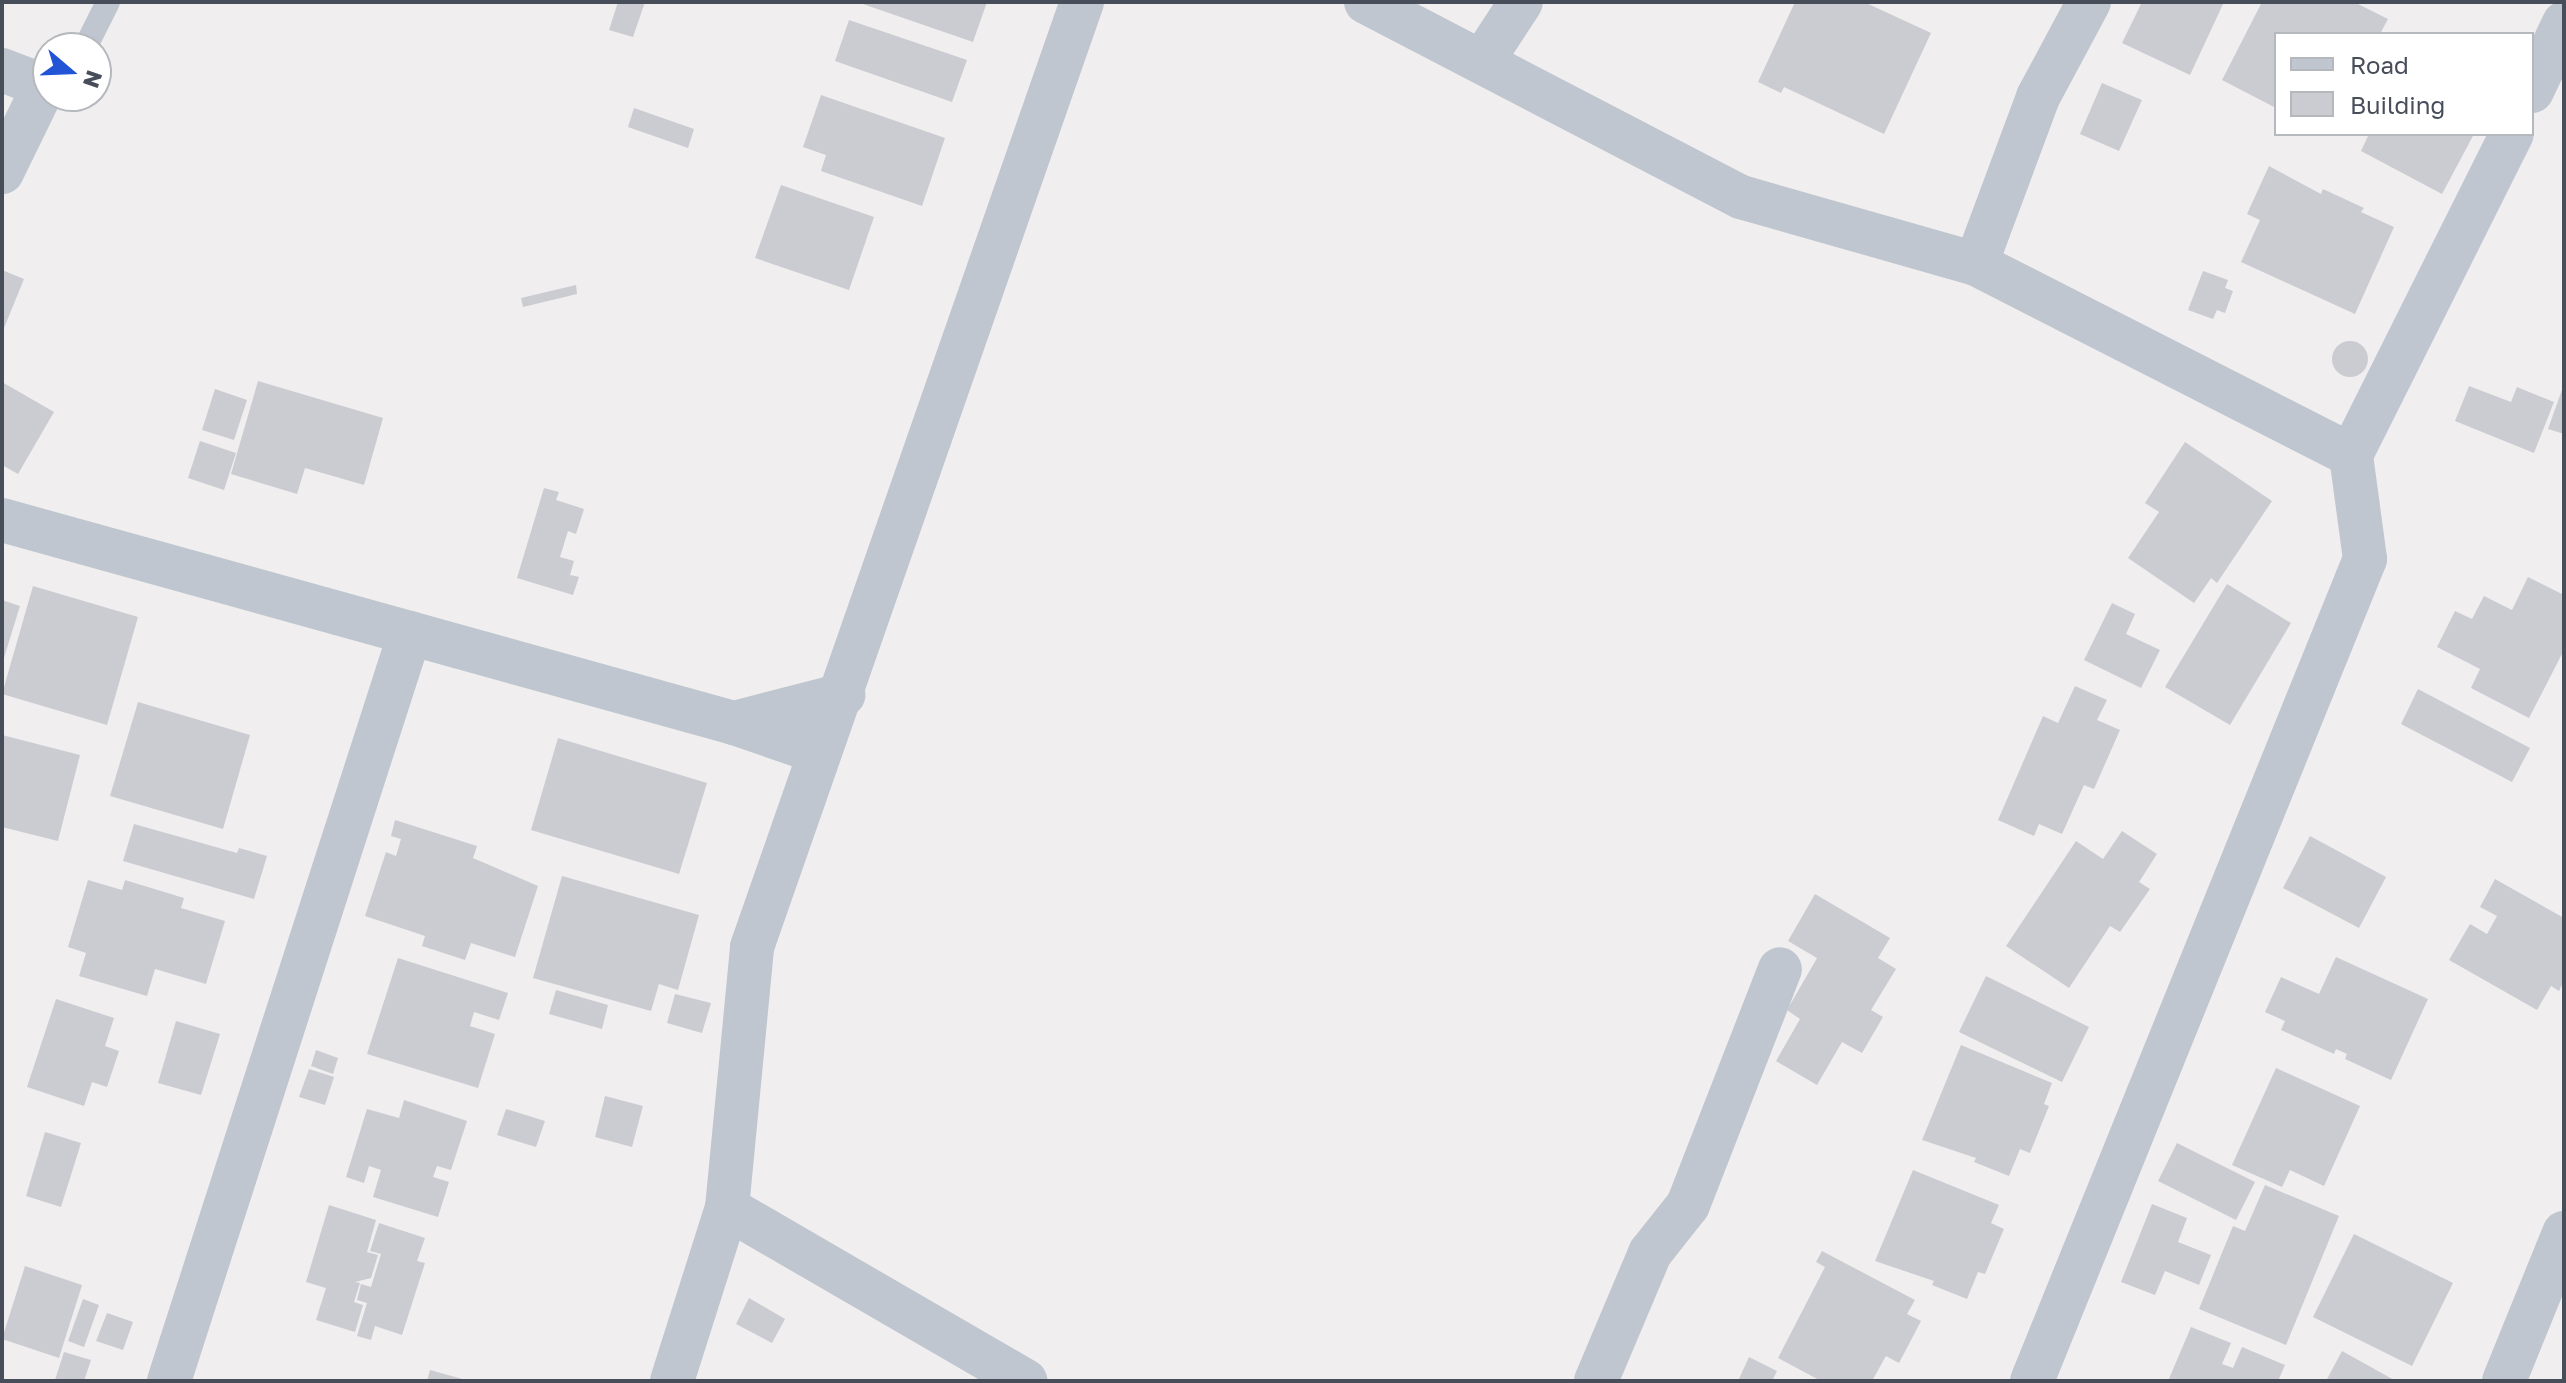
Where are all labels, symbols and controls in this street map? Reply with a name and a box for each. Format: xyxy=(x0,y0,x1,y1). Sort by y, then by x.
north arrow xyxy=(32,32,112,112)
legend xyxy=(2274,32,2534,136)
text: Road xyxy=(2350,50,2409,79)
text: N xyxy=(78,67,109,92)
text: Building xyxy=(2350,90,2445,119)

